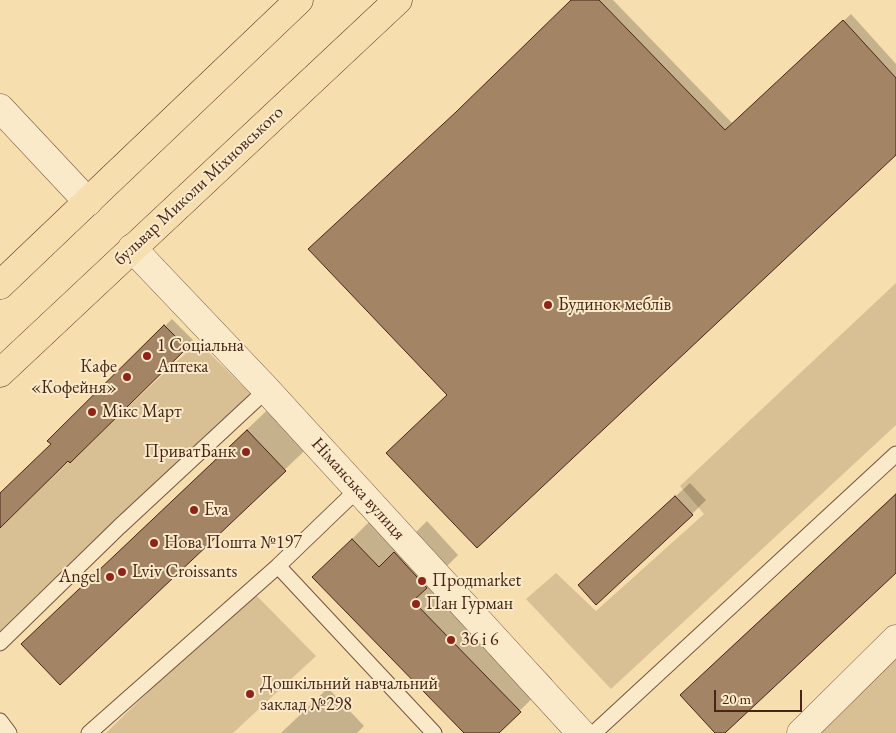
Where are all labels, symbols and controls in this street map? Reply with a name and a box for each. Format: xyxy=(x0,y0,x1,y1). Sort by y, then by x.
street label: бульвар Миколи Міхновського xyxy=(110,102,288,270)
place label: Будинок меблів xyxy=(558,294,671,316)
marker: Будинок меблів xyxy=(542,299,554,311)
place label: 1 Соціальна Аптека xyxy=(157,335,244,378)
marker: 1 Соціальна Аптека xyxy=(141,350,153,362)
place label: Кафе «Кофейня» xyxy=(31,356,117,398)
marker: Кафе «Кофейня» xyxy=(121,371,133,383)
place label: Мікс Март xyxy=(102,401,182,423)
marker: Мікс Март xyxy=(86,406,98,418)
street label: Німанська вулиця xyxy=(306,433,410,545)
place label: ПриватБанк xyxy=(144,441,236,463)
marker: ПриватБанк xyxy=(240,446,252,458)
place label: Eva xyxy=(204,499,228,521)
marker: Eva xyxy=(188,504,200,516)
place label: Нова Пошта №197 xyxy=(164,532,302,554)
marker: Нова Пошта №197 xyxy=(148,537,160,549)
place label: Lviv Croissants xyxy=(132,561,237,583)
place label: Angel xyxy=(59,566,100,588)
marker: Lviv Croissants xyxy=(116,566,128,578)
place label: Продmarket xyxy=(432,570,521,592)
marker: Angel xyxy=(104,571,116,583)
marker: Продmarket xyxy=(416,575,428,587)
place label: Пан Гурман xyxy=(426,593,513,615)
marker: Пан Гурман xyxy=(410,598,422,610)
place label: 36 і 6 xyxy=(461,629,499,651)
marker: 36 і 6 xyxy=(445,634,457,646)
place label: Дошкільний навчальний заклад №298 xyxy=(260,673,438,716)
scale bar xyxy=(716,680,804,712)
marker: Дошкільний навчальний заклад №298 xyxy=(244,688,256,700)
text: 20 m xyxy=(722,689,751,708)

